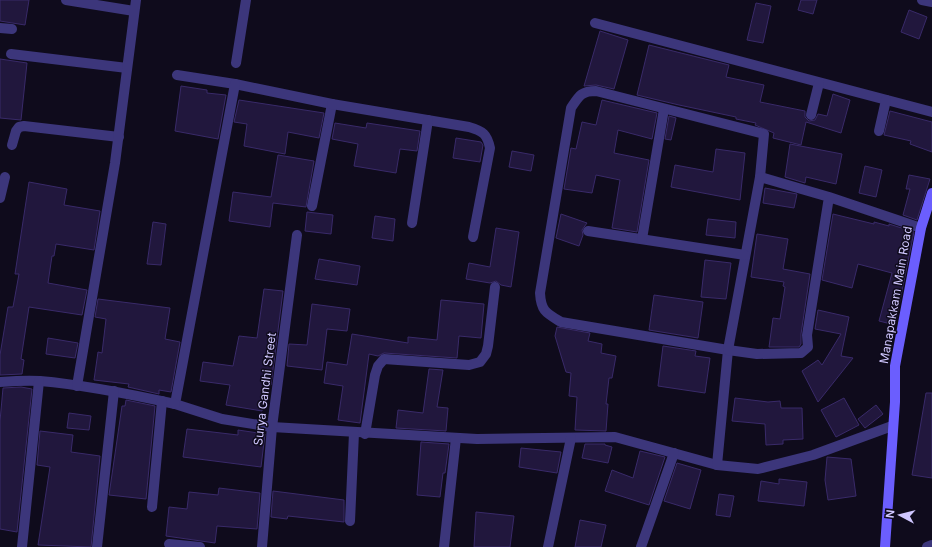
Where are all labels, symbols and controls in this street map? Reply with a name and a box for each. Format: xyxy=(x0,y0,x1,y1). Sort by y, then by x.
street label: Manapakkam Main Road xyxy=(876,225,915,365)
street label: Surya Gandhi Street xyxy=(250,332,279,446)
north arrow xyxy=(880,495,920,535)
text: N xyxy=(883,509,898,519)

